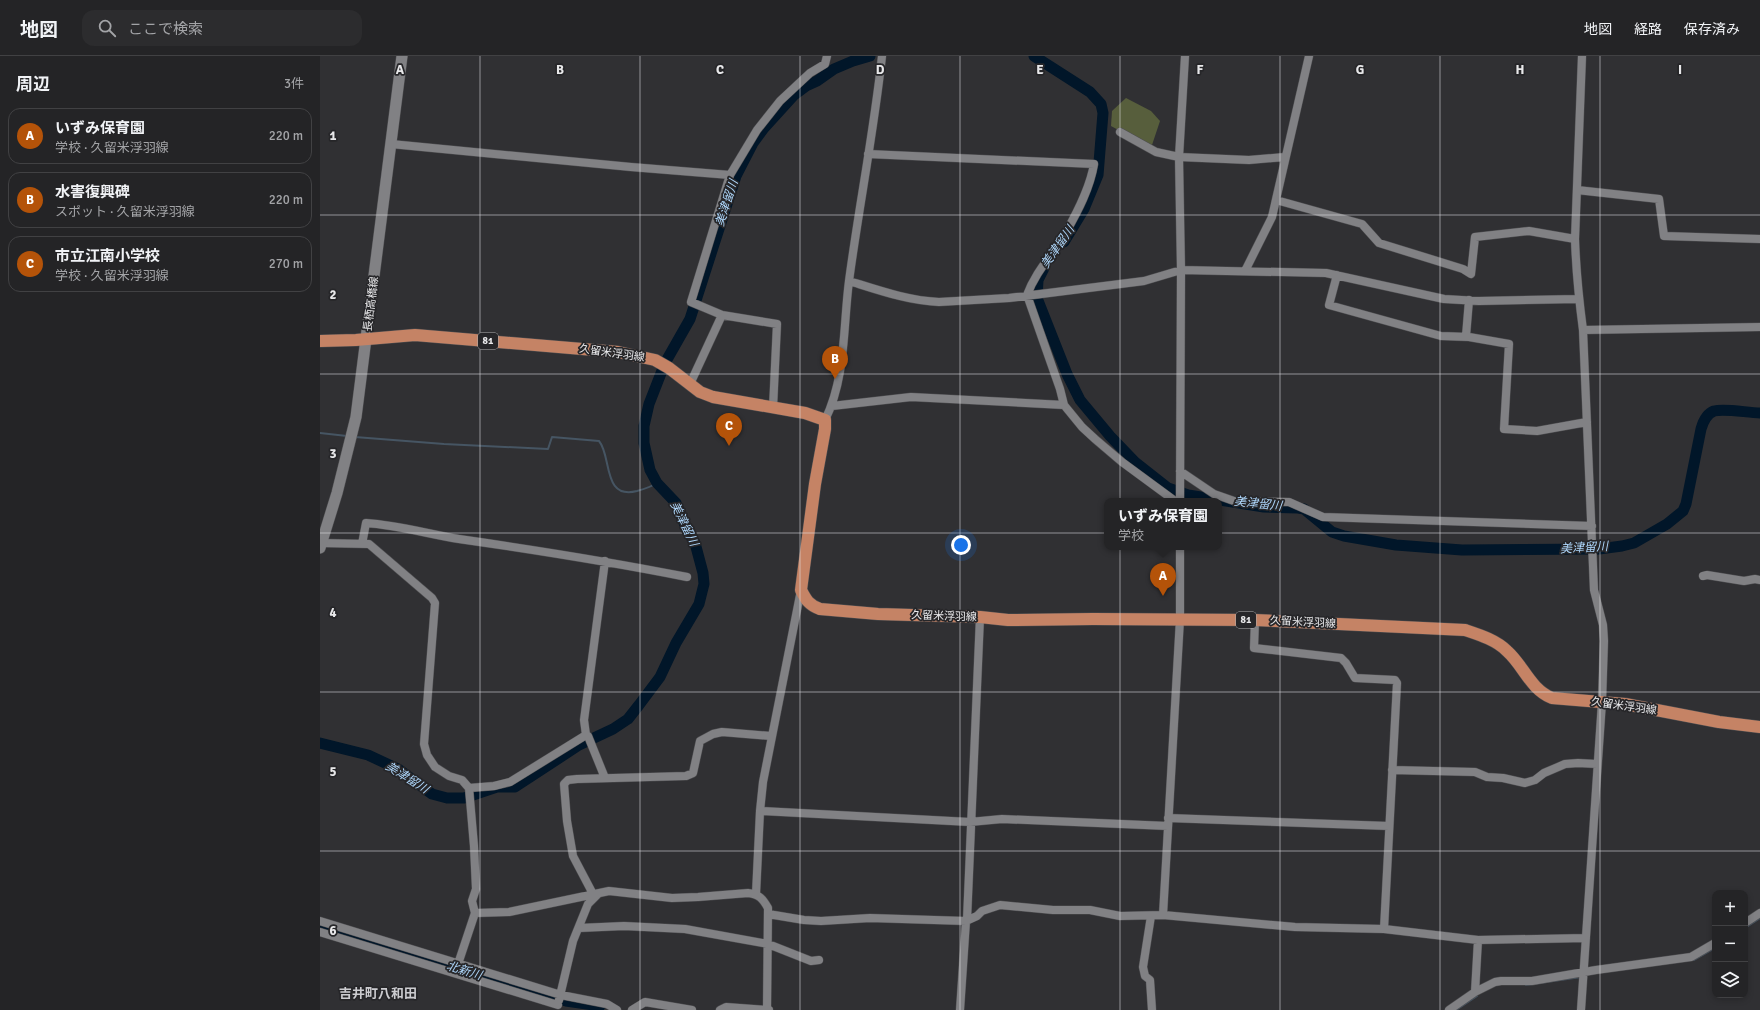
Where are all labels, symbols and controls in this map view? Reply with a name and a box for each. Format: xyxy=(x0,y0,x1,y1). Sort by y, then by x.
search box xyxy=(82,10,362,46)
icon: search xyxy=(96,17,118,39)
text: 地図 xyxy=(20,18,58,42)
text: ここで検索 xyxy=(128,20,203,38)
text: 地図 xyxy=(1584,21,1612,38)
text: 経路 xyxy=(1634,21,1662,38)
text: 保存済み xyxy=(1684,21,1740,38)
text: A xyxy=(396,62,405,78)
text: B xyxy=(556,62,564,78)
text: C xyxy=(716,62,724,78)
text: D xyxy=(876,62,885,78)
text: E xyxy=(1036,62,1044,78)
text: F xyxy=(1197,62,1204,78)
text: G xyxy=(1356,62,1364,78)
text: H xyxy=(1516,62,1524,78)
text: I xyxy=(1678,62,1682,78)
text: 周辺 xyxy=(16,74,50,95)
text: 3件 xyxy=(284,76,304,92)
text: いずみ保育園 xyxy=(55,119,145,137)
text: A xyxy=(26,128,34,144)
text: 220 m xyxy=(269,128,303,144)
text: 1 xyxy=(329,128,337,144)
text: 学校 · 久留米浮羽線 xyxy=(55,140,169,156)
water label: 美津留川 xyxy=(712,176,742,228)
text: 水害復興碑 xyxy=(55,183,130,201)
text: B xyxy=(26,192,34,208)
text: 220 m xyxy=(269,192,303,208)
text: スポット · 久留米浮羽線 xyxy=(55,204,195,220)
water label: 美津留川 xyxy=(1038,221,1079,271)
text: 市立江南小学校 xyxy=(55,247,160,265)
text: C xyxy=(26,256,34,272)
text: 270 m xyxy=(269,256,303,272)
text: 学校 · 久留米浮羽線 xyxy=(55,268,169,284)
street label: 長栖高橋線 xyxy=(361,276,381,332)
text: 2 xyxy=(329,287,337,303)
road number: 81 xyxy=(478,333,498,349)
street label: 久留米浮羽線 xyxy=(578,342,646,364)
pin: B xyxy=(822,346,848,379)
pin: C xyxy=(716,413,742,446)
text: 3 xyxy=(329,446,337,462)
water label: 美津留川 xyxy=(1233,494,1285,514)
popup xyxy=(1104,498,1222,550)
water label: 美津留川 xyxy=(667,499,702,551)
text: いずみ保育園 xyxy=(1118,507,1208,525)
text: 学校 xyxy=(1118,528,1144,544)
your location xyxy=(951,535,971,555)
water label: 美津留川 xyxy=(1560,539,1610,557)
pin: A xyxy=(1150,563,1176,596)
text: 4 xyxy=(329,605,337,621)
street label: 久留米浮羽線 xyxy=(911,608,977,624)
road number: 81 xyxy=(1236,612,1256,628)
street label: 久留米浮羽線 xyxy=(1270,614,1336,630)
street label: 久留米浮羽線 xyxy=(1590,695,1658,717)
water label: 美津留川 xyxy=(383,759,433,798)
text: 5 xyxy=(329,764,337,780)
map controls xyxy=(1712,890,1748,998)
button: + xyxy=(1712,890,1748,926)
text: 6 xyxy=(329,923,337,939)
button: − xyxy=(1712,926,1748,962)
water label: 北新川 xyxy=(445,959,485,984)
button: layers xyxy=(1712,962,1748,998)
district label: 吉井町八和田 xyxy=(339,986,417,1002)

